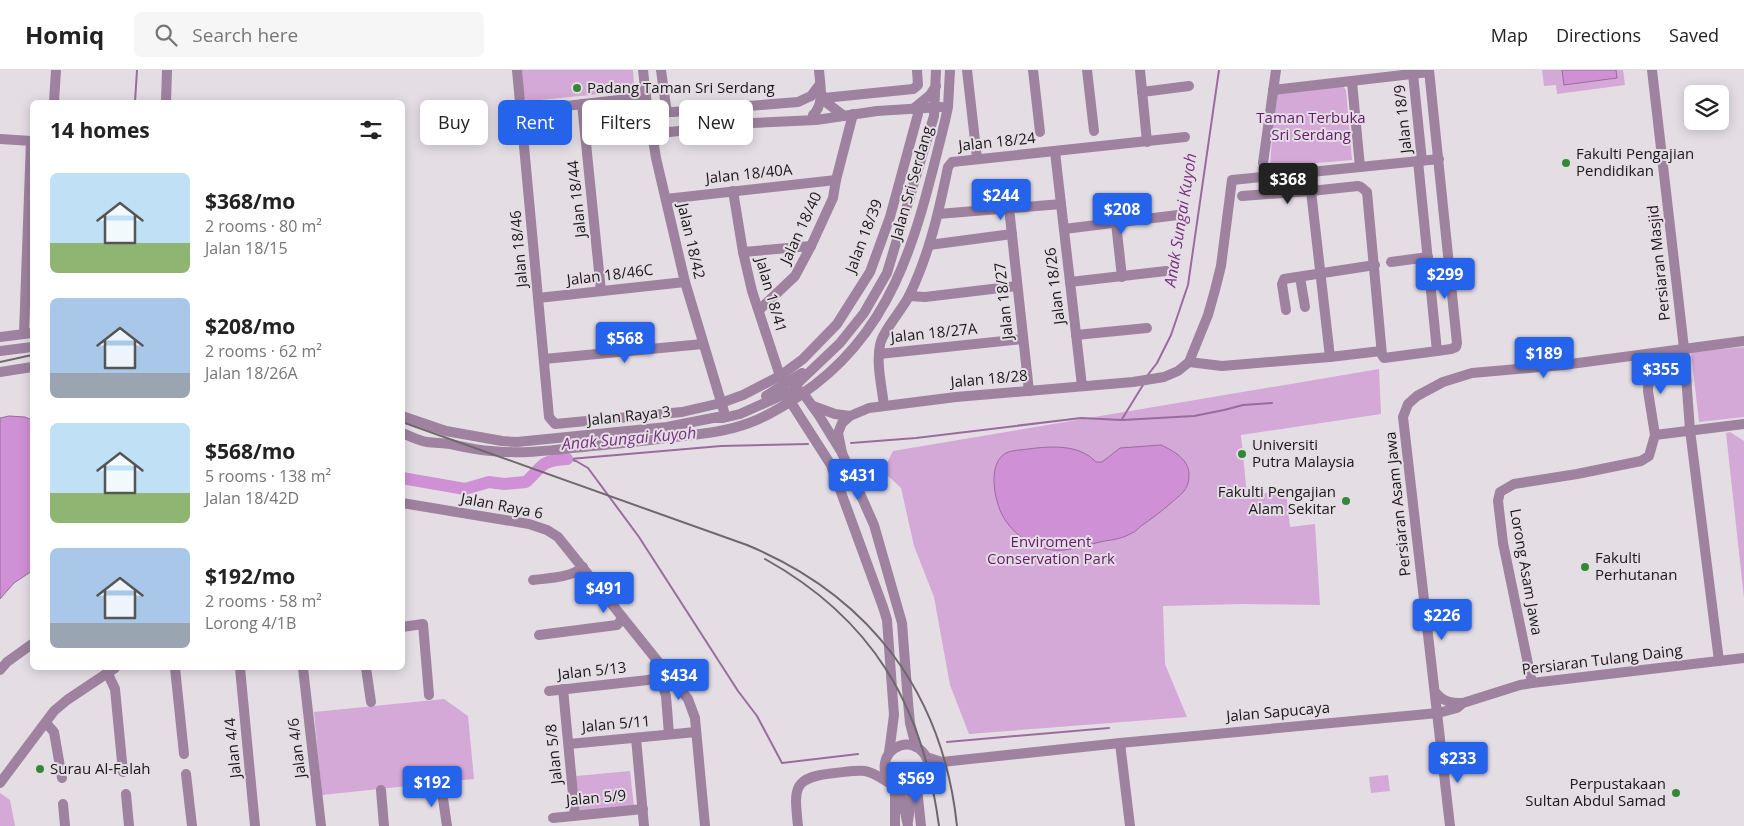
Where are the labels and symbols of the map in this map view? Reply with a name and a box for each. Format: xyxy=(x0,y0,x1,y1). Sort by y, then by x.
place label: Padang Taman Sri Serdang xyxy=(587,77,775,97)
marker: Padang Taman Sri Serdang xyxy=(571,82,583,94)
street label: Jalan 18/9 xyxy=(1388,84,1416,156)
park label: Taman Terbuka Sri Serdang xyxy=(1256,107,1366,144)
street label: Jalan Sri Serdang xyxy=(885,124,937,244)
street label: Jalan 18/24 xyxy=(955,127,1037,155)
place label: Fakulti Pengajian Pendidikan xyxy=(1576,143,1694,180)
water label: Anak Sungai Kuyoh xyxy=(1158,152,1201,289)
marker: Fakulti Pengajian Pendidikan xyxy=(1560,157,1572,169)
street label: Jalan 18/40A xyxy=(703,158,794,188)
street label: Jalan 18/44 xyxy=(562,159,590,241)
pin: $368 xyxy=(1258,162,1318,205)
pin: $244 xyxy=(971,178,1031,221)
street label: Jalan 18/40 xyxy=(774,188,826,269)
pin: $208 xyxy=(1092,192,1152,235)
street label: Jalan 18/39 xyxy=(839,196,886,277)
street label: Jalan 18/42 xyxy=(673,199,710,281)
street label: Persiaran Masjid xyxy=(1642,204,1674,322)
street label: Jalan 18/46 xyxy=(505,210,532,290)
street label: Jalan 18/26 xyxy=(1039,246,1069,328)
street label: Jalan 18/41 xyxy=(751,253,792,335)
pin: $299 xyxy=(1415,258,1475,300)
street label: Jalan 18/46C xyxy=(564,259,654,289)
street label: Jalan 18/27 xyxy=(989,262,1017,343)
street label: Jalan 18/27A xyxy=(888,317,979,347)
pin: $568 xyxy=(595,322,655,364)
pin: $189 xyxy=(1514,336,1574,379)
pin: $355 xyxy=(1631,352,1691,395)
street label: Jalan 18/28 xyxy=(948,365,1028,392)
street label: Jalan Raya 3 xyxy=(584,401,671,430)
water label: Anak Sungai Kuyoh xyxy=(560,421,697,455)
street label: Persiaran Asam Jawa xyxy=(1379,431,1415,577)
place label: Universiti Putra Malaysia xyxy=(1252,434,1355,471)
marker: Universiti Putra Malaysia xyxy=(1236,448,1248,460)
pin: $431 xyxy=(828,458,888,501)
place label: Fakulti Pengajian Alam Sekitar xyxy=(1218,481,1336,518)
street label: Jalan Raya 6 xyxy=(457,487,545,523)
marker: Fakulti Pengajian Alam Sekitar xyxy=(1340,495,1352,507)
street label: Lorong Asam Jawa xyxy=(1506,507,1548,637)
park label: Enviroment Conservation Park xyxy=(987,531,1115,568)
place label: Fakulti Perhutanan xyxy=(1595,547,1677,584)
marker: Fakulti Perhutanan xyxy=(1579,561,1591,573)
pin: $491 xyxy=(574,572,634,614)
pin: $226 xyxy=(1412,598,1472,641)
street label: Persiaran Tulang Daing xyxy=(1520,639,1683,679)
street label: Jalan 5/13 xyxy=(555,656,627,684)
pin: $434 xyxy=(649,658,709,701)
street label: Jalan Sapucaya xyxy=(1223,697,1331,726)
street label: Jalan 5/11 xyxy=(579,710,651,736)
street label: Jalan 4/4 xyxy=(219,717,245,781)
street label: Jalan 4/6 xyxy=(282,717,310,781)
street label: Jalan 5/8 xyxy=(540,723,566,787)
pin: $233 xyxy=(1428,742,1488,784)
place label: Surau Al-Falah xyxy=(50,758,150,778)
pin: $569 xyxy=(886,762,946,804)
marker: Surau Al-Falah xyxy=(34,763,46,775)
pin: $192 xyxy=(402,766,462,808)
place label: Perpustakaan Sultan Abdul Samad xyxy=(1525,773,1666,810)
street label: Jalan 5/9 xyxy=(563,784,627,810)
marker: Perpustakaan Sultan Abdul Samad xyxy=(1670,787,1682,799)

